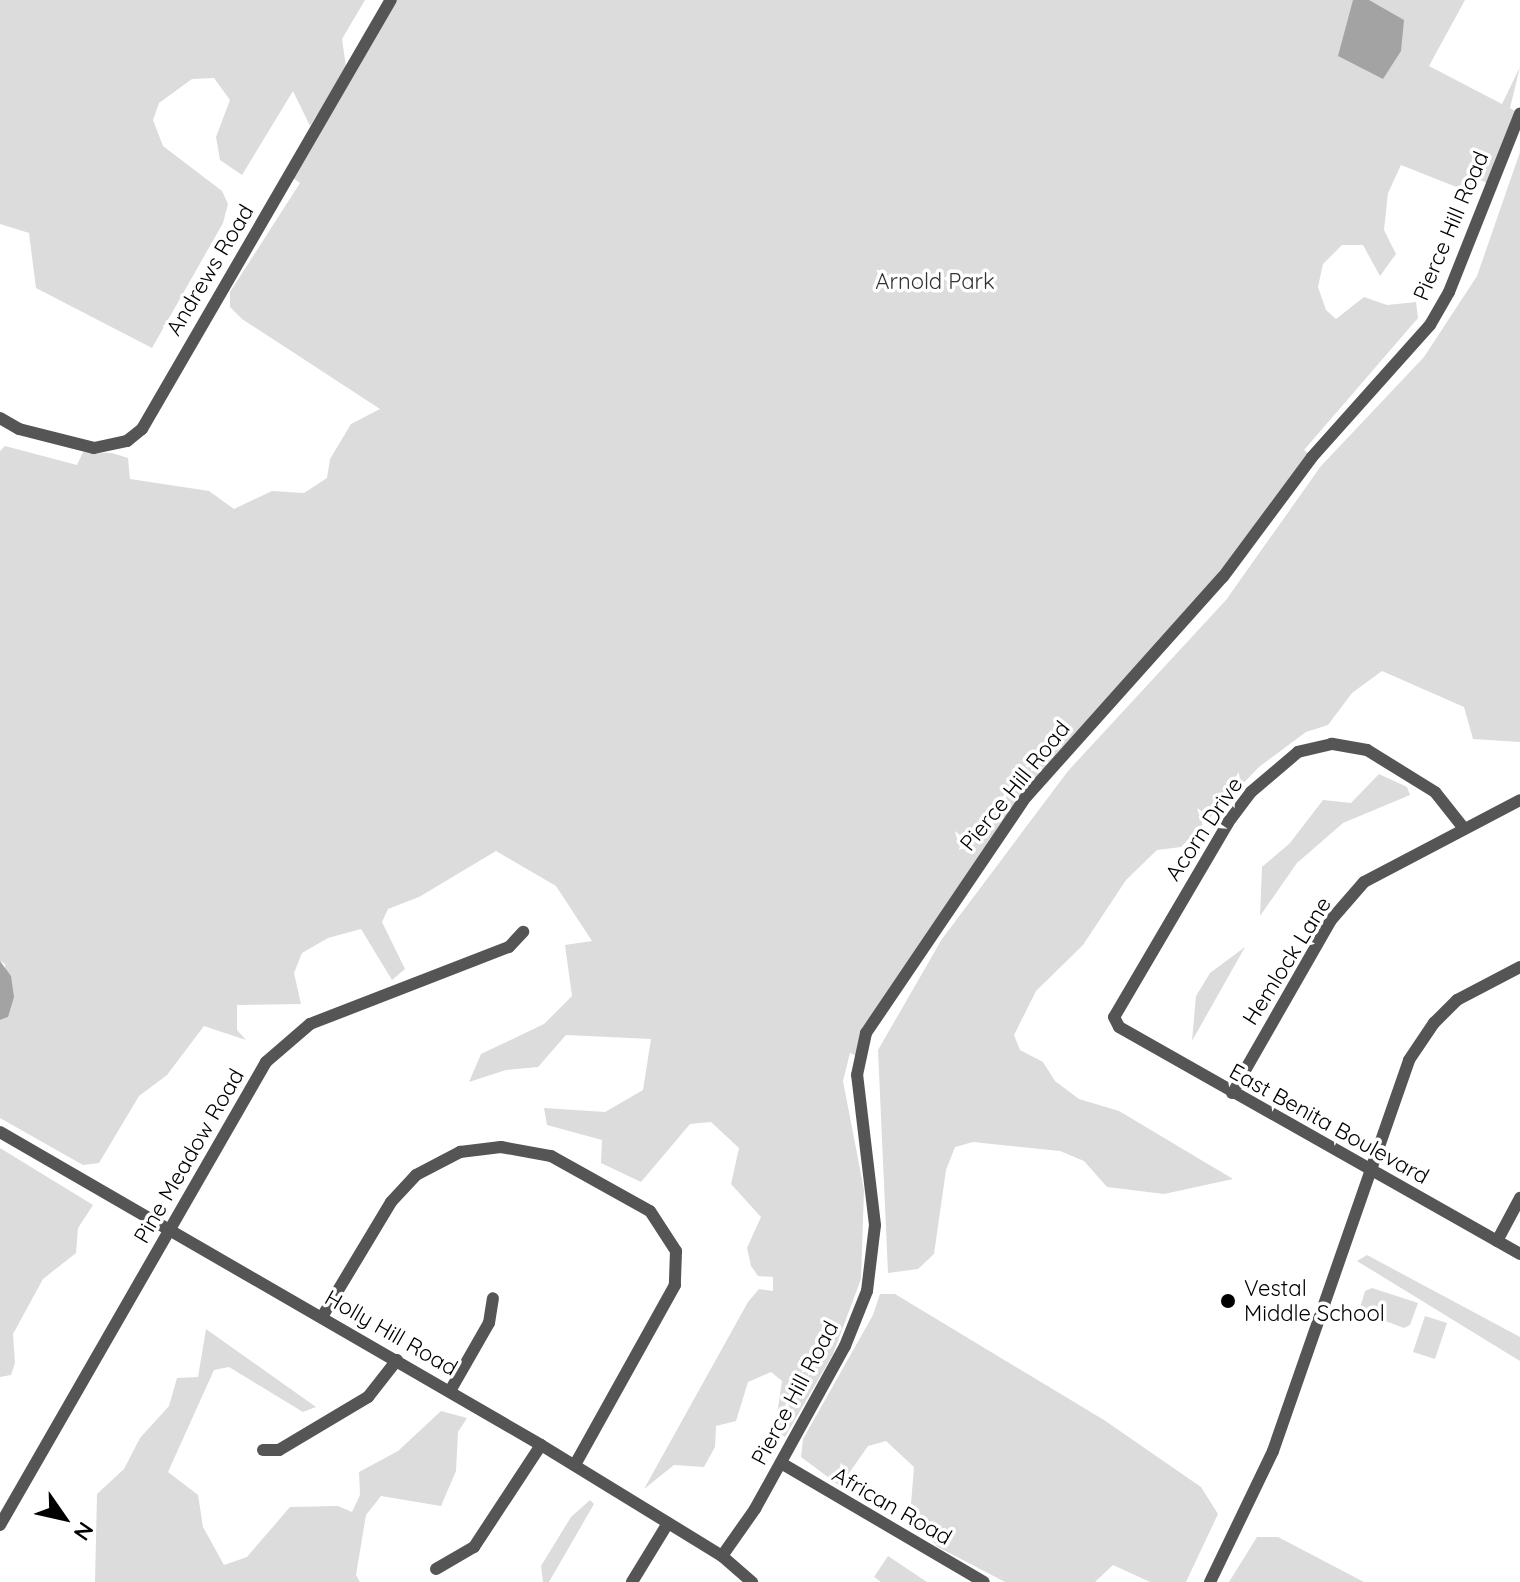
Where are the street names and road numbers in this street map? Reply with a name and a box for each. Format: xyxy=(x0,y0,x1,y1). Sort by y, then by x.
street label: Pierce Hill Road xyxy=(1408,148,1494,304)
street label: Andrews Road xyxy=(161,200,259,340)
street label: Pierce Hill Road xyxy=(955,716,1075,856)
street label: Acorn Drive xyxy=(1160,772,1248,886)
street label: Hemlock Lane xyxy=(1237,892,1337,1030)
street label: East Benita Boulevard xyxy=(1225,1058,1433,1190)
street label: Pine Meadow Road xyxy=(128,1064,250,1248)
street label: Holly Hill Road xyxy=(320,1284,462,1382)
street label: Pierce Hill Road xyxy=(746,1316,844,1470)
street label: African Road xyxy=(828,1461,956,1551)

